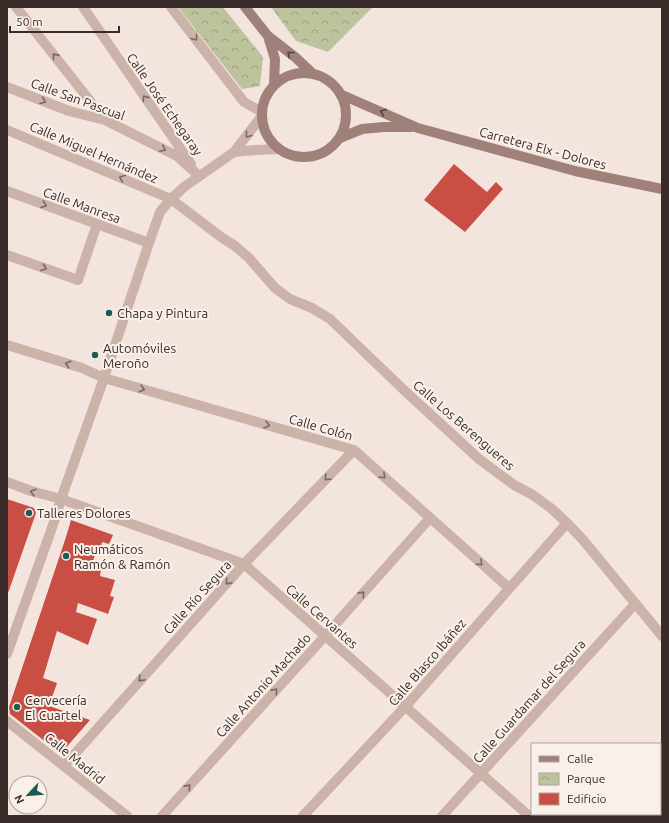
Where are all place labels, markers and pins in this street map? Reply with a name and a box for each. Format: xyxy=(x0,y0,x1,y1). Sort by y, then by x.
place label: Chapa y Pintura xyxy=(117,306,208,320)
marker: Chapa y Pintura xyxy=(104,308,114,318)
place label: Automóviles Meroño xyxy=(103,341,176,370)
marker: Automóviles Meroño xyxy=(90,350,100,360)
place label: Talleres Dolores xyxy=(37,506,131,520)
marker: Talleres Dolores xyxy=(24,508,34,518)
place label: Neumáticos Ramón & Ramón xyxy=(74,542,170,571)
marker: Neumáticos Ramón & Ramón xyxy=(61,551,71,561)
place label: Cervecería El Cuartel xyxy=(25,693,87,722)
marker: Cervecería El Cuartel xyxy=(12,702,22,712)

